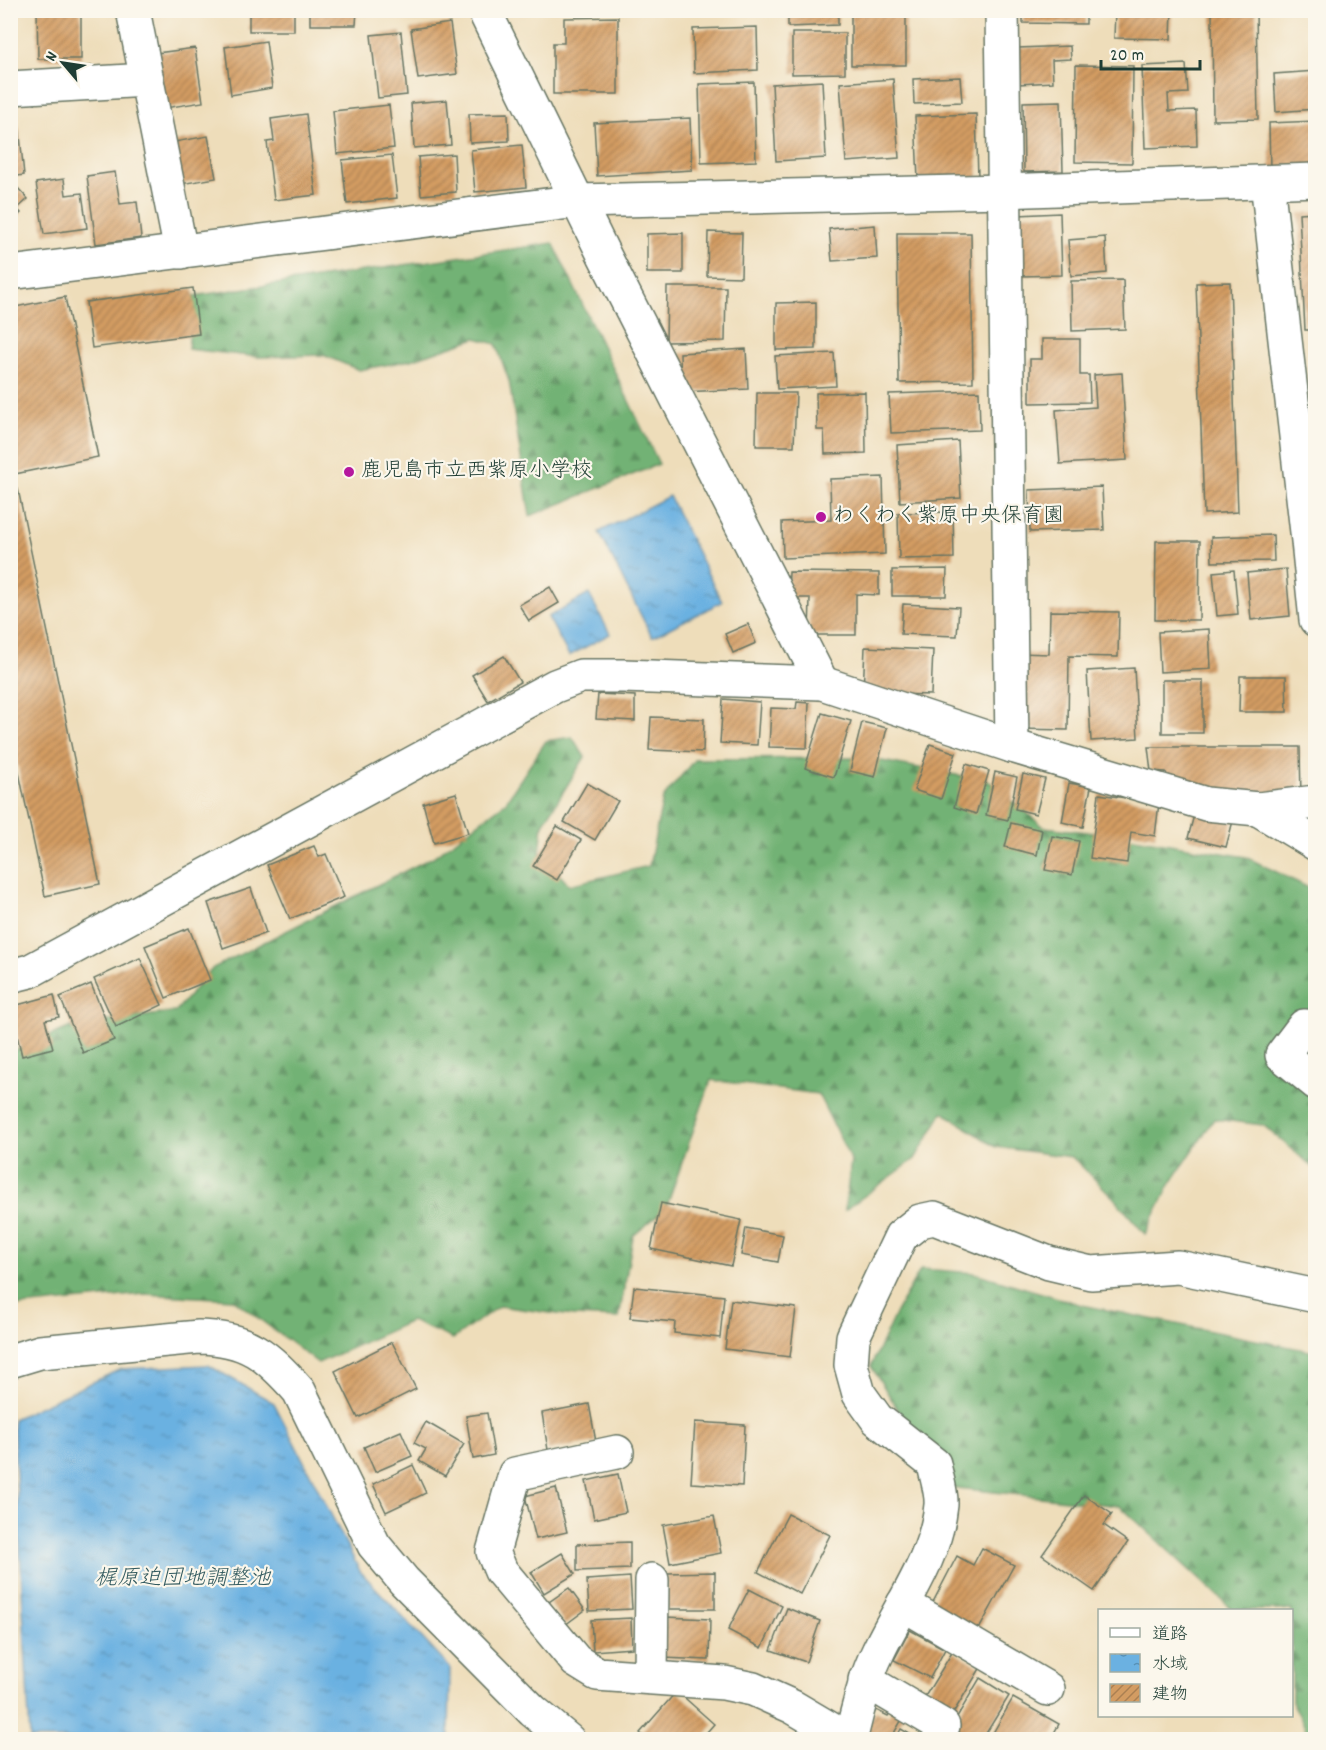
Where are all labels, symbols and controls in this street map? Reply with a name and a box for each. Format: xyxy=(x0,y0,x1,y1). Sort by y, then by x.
north arrow xyxy=(33,33,93,93)
scale bar xyxy=(1101,33,1200,71)
text: 20 m xyxy=(1110,44,1144,69)
text: N xyxy=(40,48,64,66)
place label: 鹿児島市立西紫原小学校 xyxy=(361,457,592,487)
marker: 鹿児島市立西紫原小学校 xyxy=(342,465,356,479)
place label: わくわく紫原中央保育園 xyxy=(833,502,1064,532)
marker: わくわく紫原中央保育園 xyxy=(814,510,828,524)
water label: 梶原迫団地調整池 xyxy=(95,1564,272,1595)
legend xyxy=(1098,1609,1293,1717)
text: 道路 xyxy=(1152,1623,1188,1648)
text: 水域 xyxy=(1152,1653,1188,1678)
text: 建物 xyxy=(1152,1683,1188,1708)

